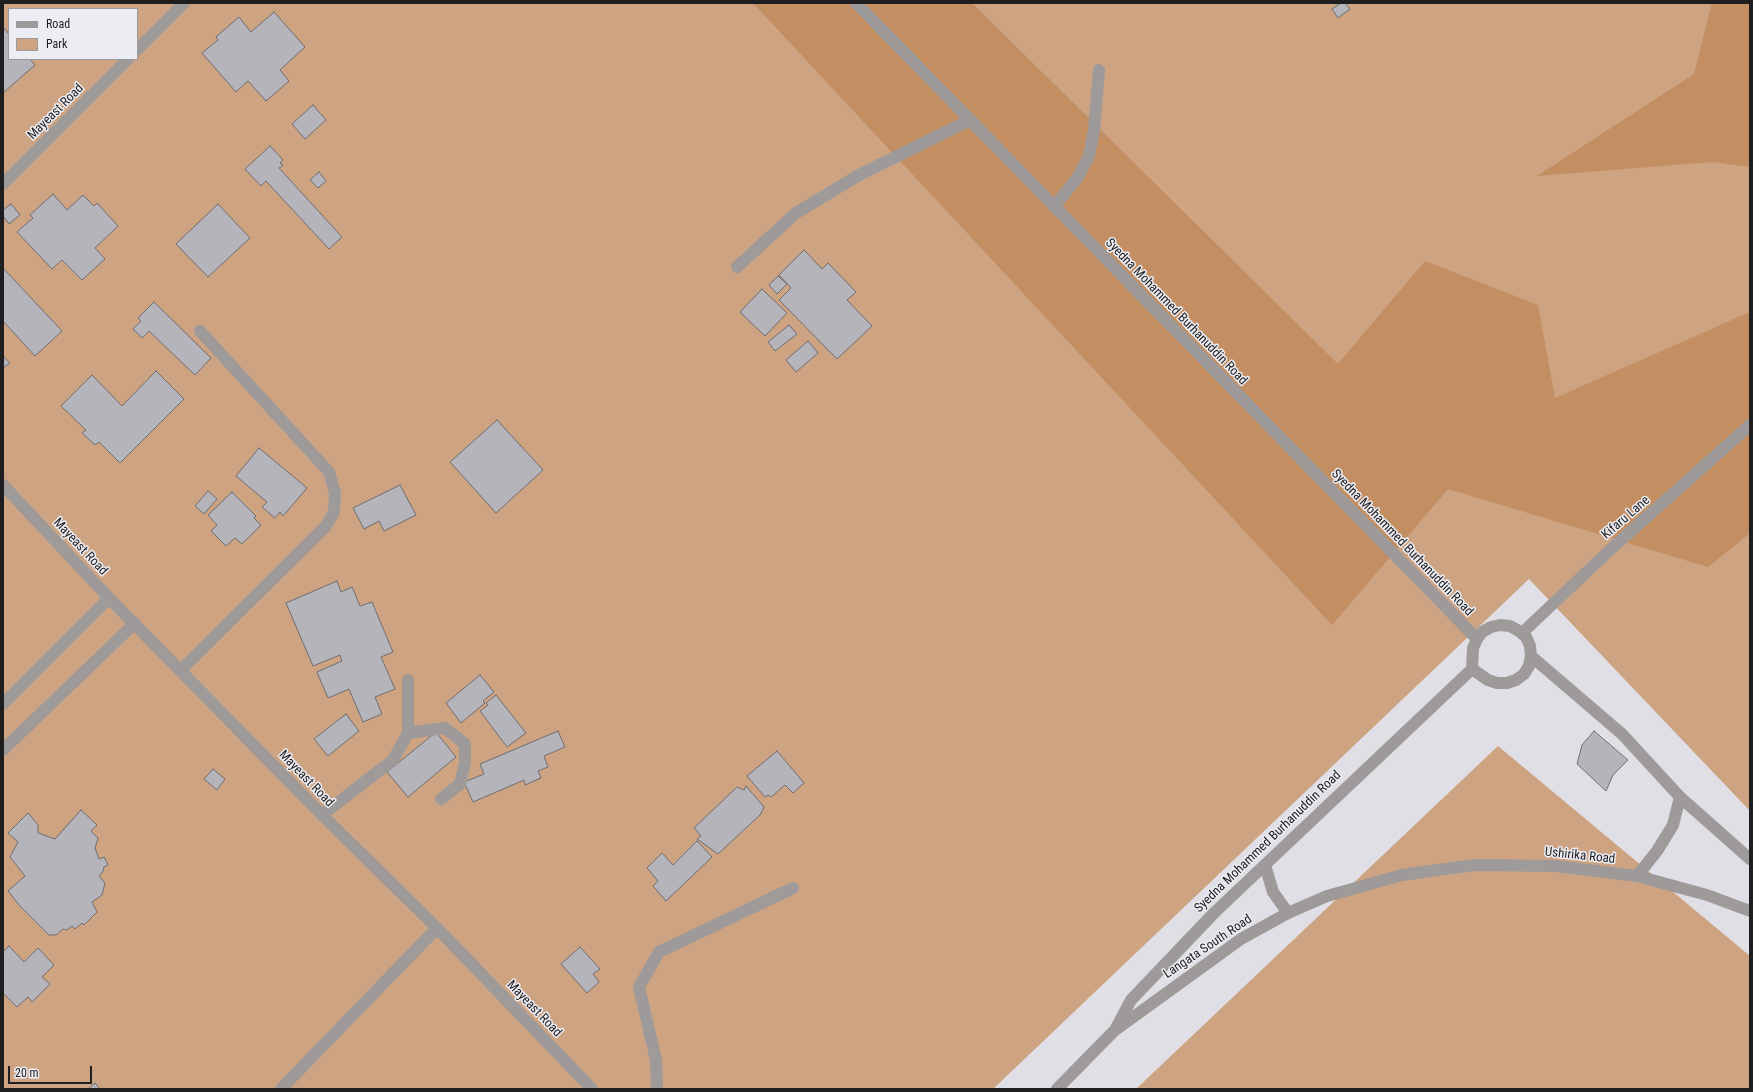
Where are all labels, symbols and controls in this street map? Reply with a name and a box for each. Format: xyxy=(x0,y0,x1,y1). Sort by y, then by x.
legend xyxy=(8,8,138,60)
text: Road xyxy=(46,17,70,31)
text: Park xyxy=(46,37,67,51)
street label: Mayeast Road xyxy=(25,81,87,143)
street label: Syedna Mohammed Burhanuddin Road xyxy=(1102,235,1250,389)
street label: Syedna Mohammed Burhanuddin Road xyxy=(1328,466,1476,620)
street label: Kifaru Lane xyxy=(1599,493,1653,543)
street label: Mayeast Road xyxy=(50,515,110,579)
street label: Mayeast Road xyxy=(275,748,337,810)
street label: Syedna Mohammed Burhanuddin Road xyxy=(1191,768,1345,916)
street label: Ushirika Road xyxy=(1544,845,1616,867)
street label: Langata South Road xyxy=(1161,912,1255,982)
street label: Mayeast Road xyxy=(503,978,565,1040)
scale bar xyxy=(10,1058,94,1084)
text: 20 m xyxy=(15,1066,39,1080)

